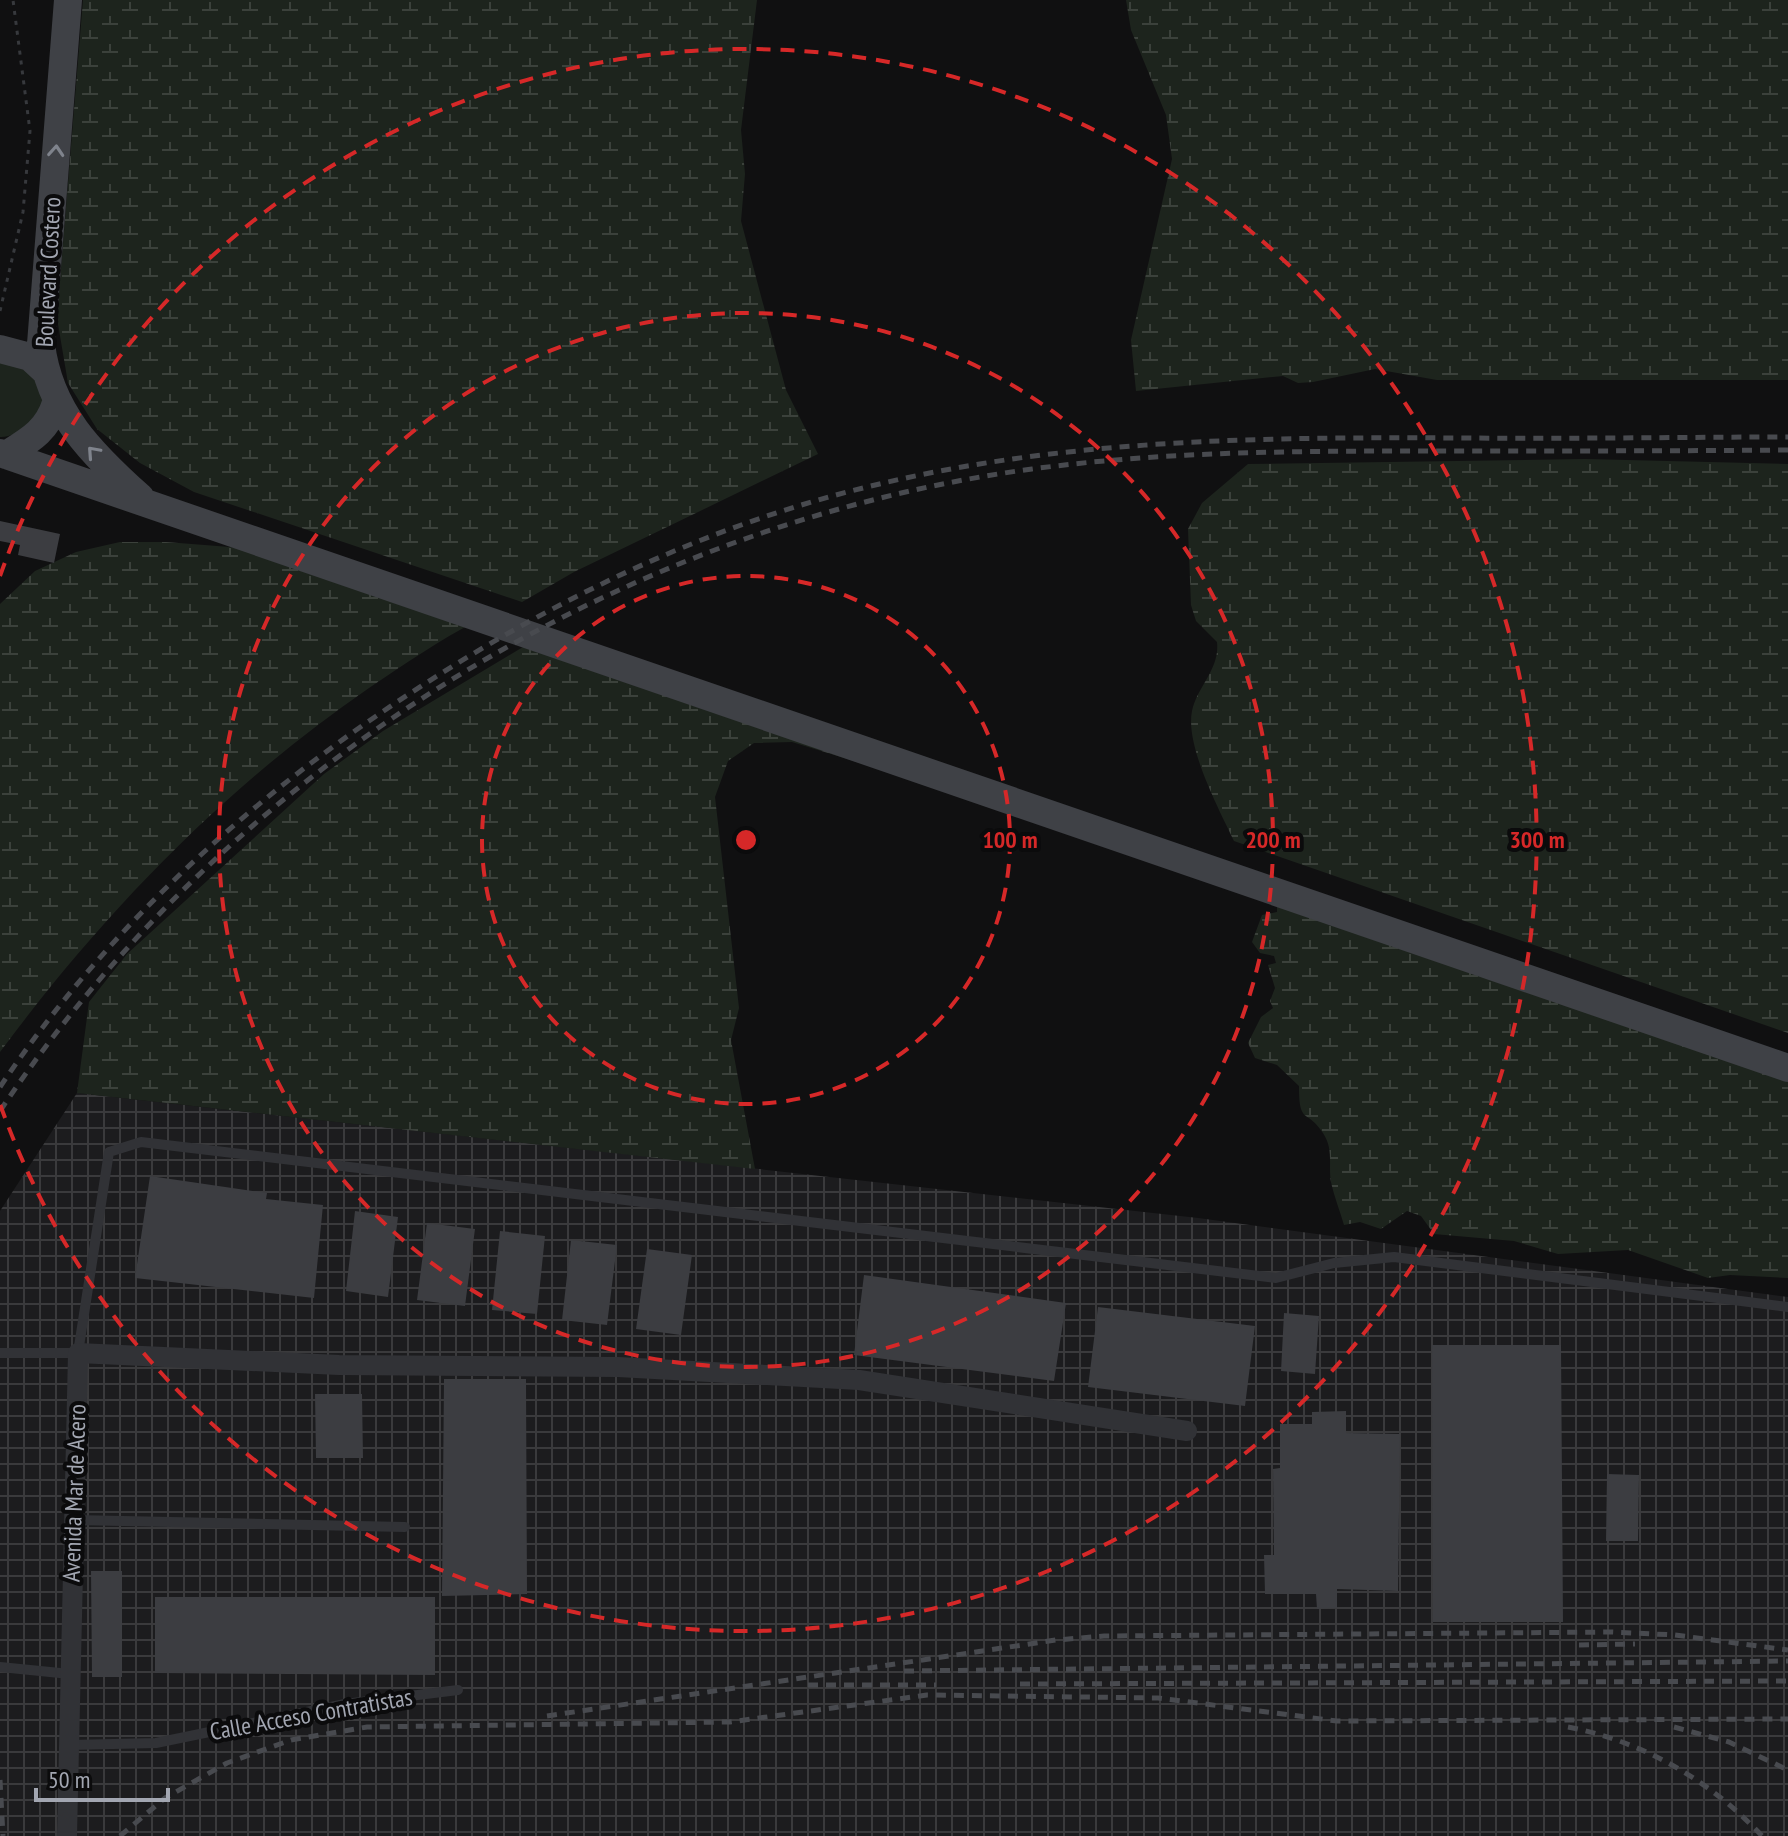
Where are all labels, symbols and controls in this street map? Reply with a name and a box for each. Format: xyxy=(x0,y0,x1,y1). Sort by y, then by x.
one-way arrow xyxy=(47,144,64,157)
street label: Boulevard Costero xyxy=(29,196,67,348)
one-way arrow xyxy=(88,447,102,462)
text: 100 m xyxy=(982,824,1038,855)
text: 200 m xyxy=(1245,824,1301,855)
text: 300 m xyxy=(1509,824,1565,855)
centre of rings xyxy=(732,826,760,854)
street label: Avenida Mar de Acero xyxy=(55,1403,93,1583)
street label: Calle Acceso Contratistas xyxy=(207,1681,415,1747)
scale bar xyxy=(36,1752,168,1802)
text: 50 m xyxy=(48,1764,90,1795)

